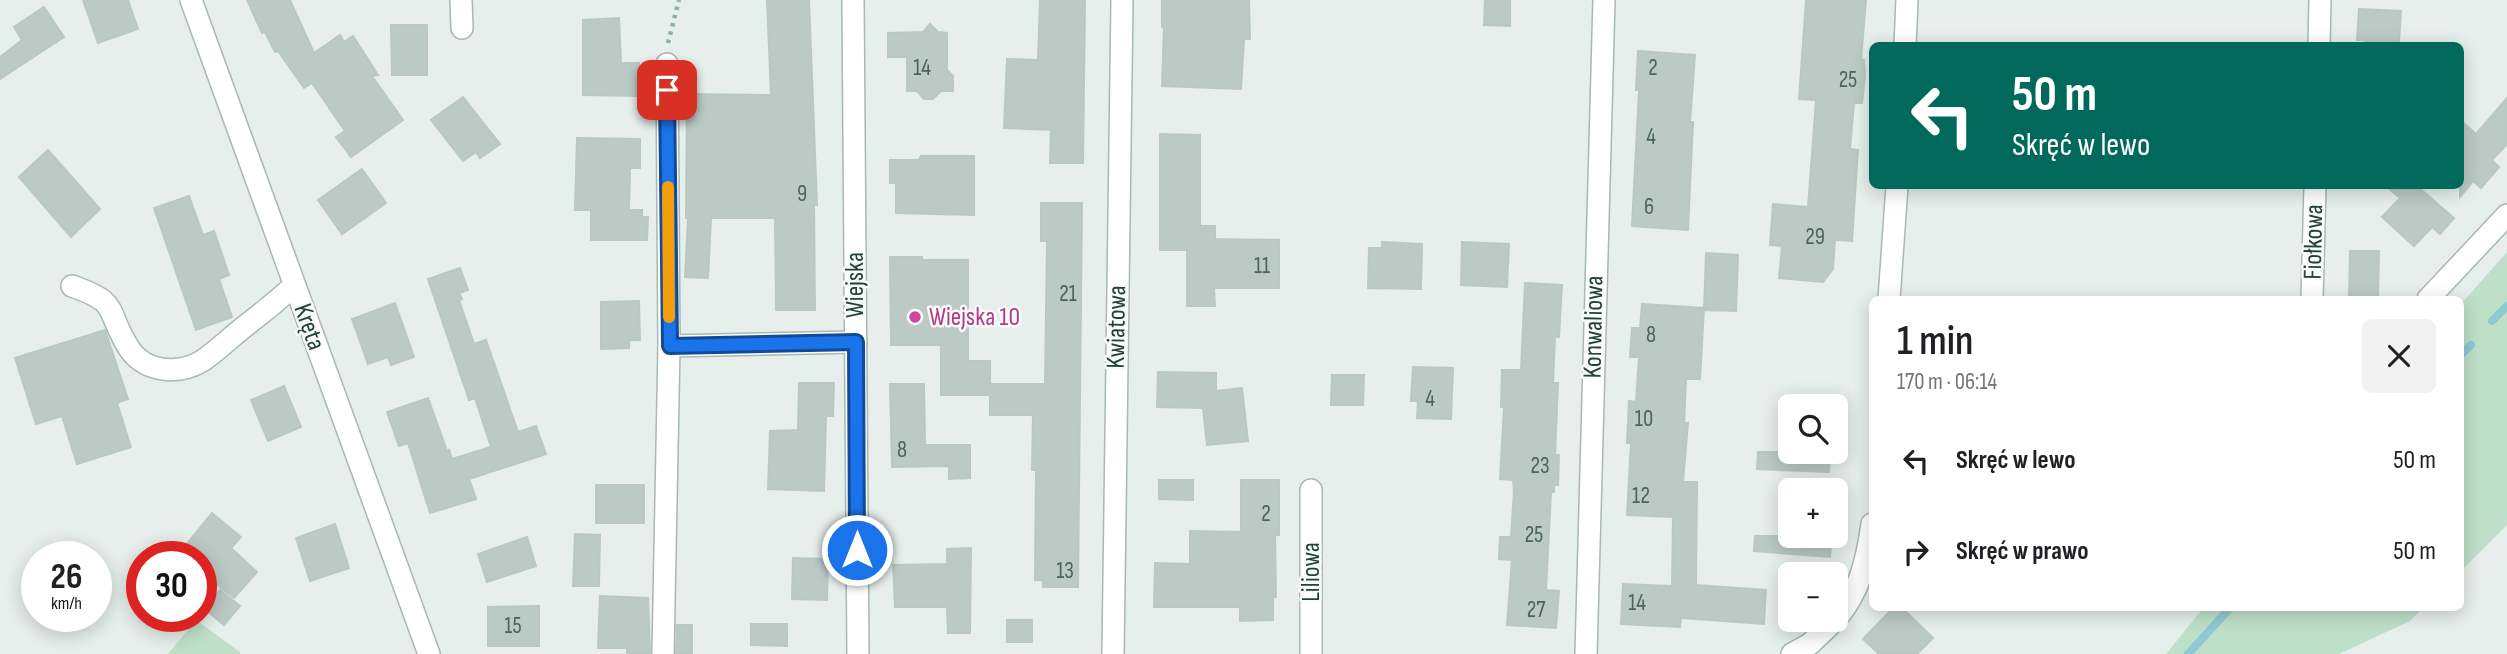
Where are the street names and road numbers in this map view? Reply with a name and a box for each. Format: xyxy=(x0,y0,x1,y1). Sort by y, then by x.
street label: Fiołkowa xyxy=(2298,204,2330,280)
street label: Wiejska xyxy=(840,252,871,318)
street label: Konwaliowa xyxy=(1578,275,1610,379)
street label: Kwiatowa xyxy=(1101,285,1133,369)
street label: Kręta xyxy=(286,300,332,354)
street label: Liliowa xyxy=(1296,542,1327,602)

